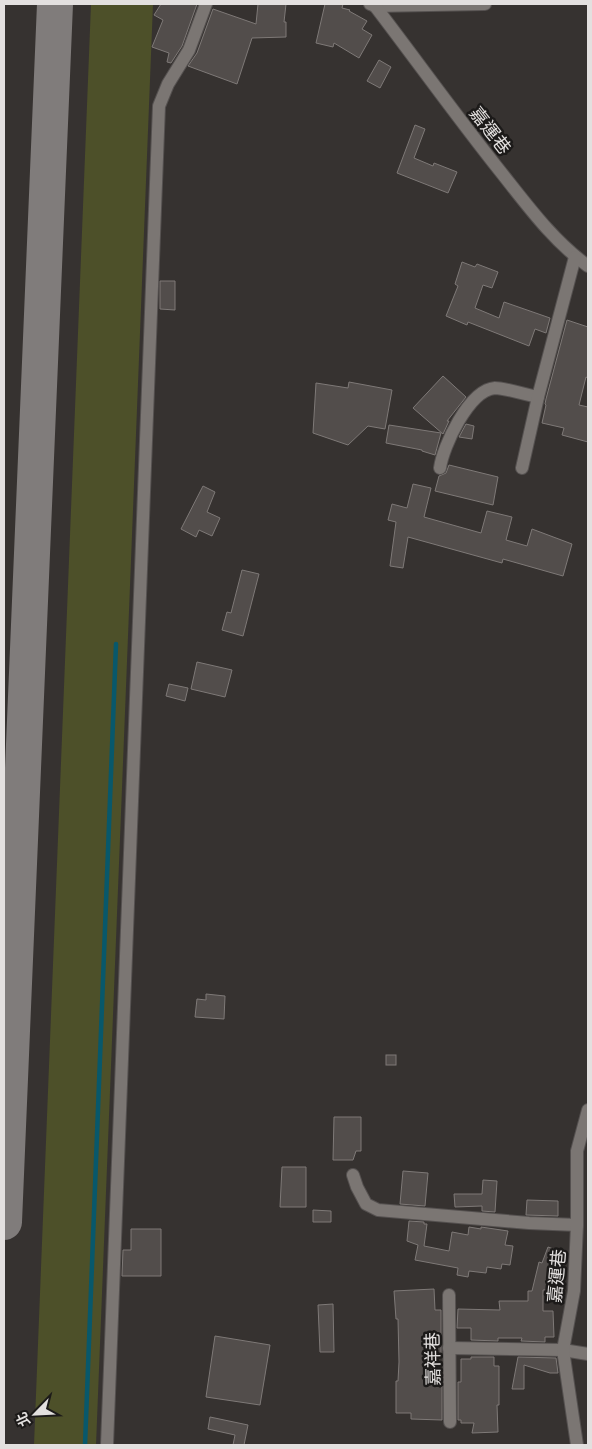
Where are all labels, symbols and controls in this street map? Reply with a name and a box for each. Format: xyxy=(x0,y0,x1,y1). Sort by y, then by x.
street label: 嘉運巷 xyxy=(465,101,517,159)
street label: 嘉運巷 xyxy=(542,1248,570,1304)
street label: 嘉祥巷 xyxy=(420,1332,444,1386)
north arrow xyxy=(10,1389,60,1439)
text: 北 xyxy=(11,1409,34,1430)

